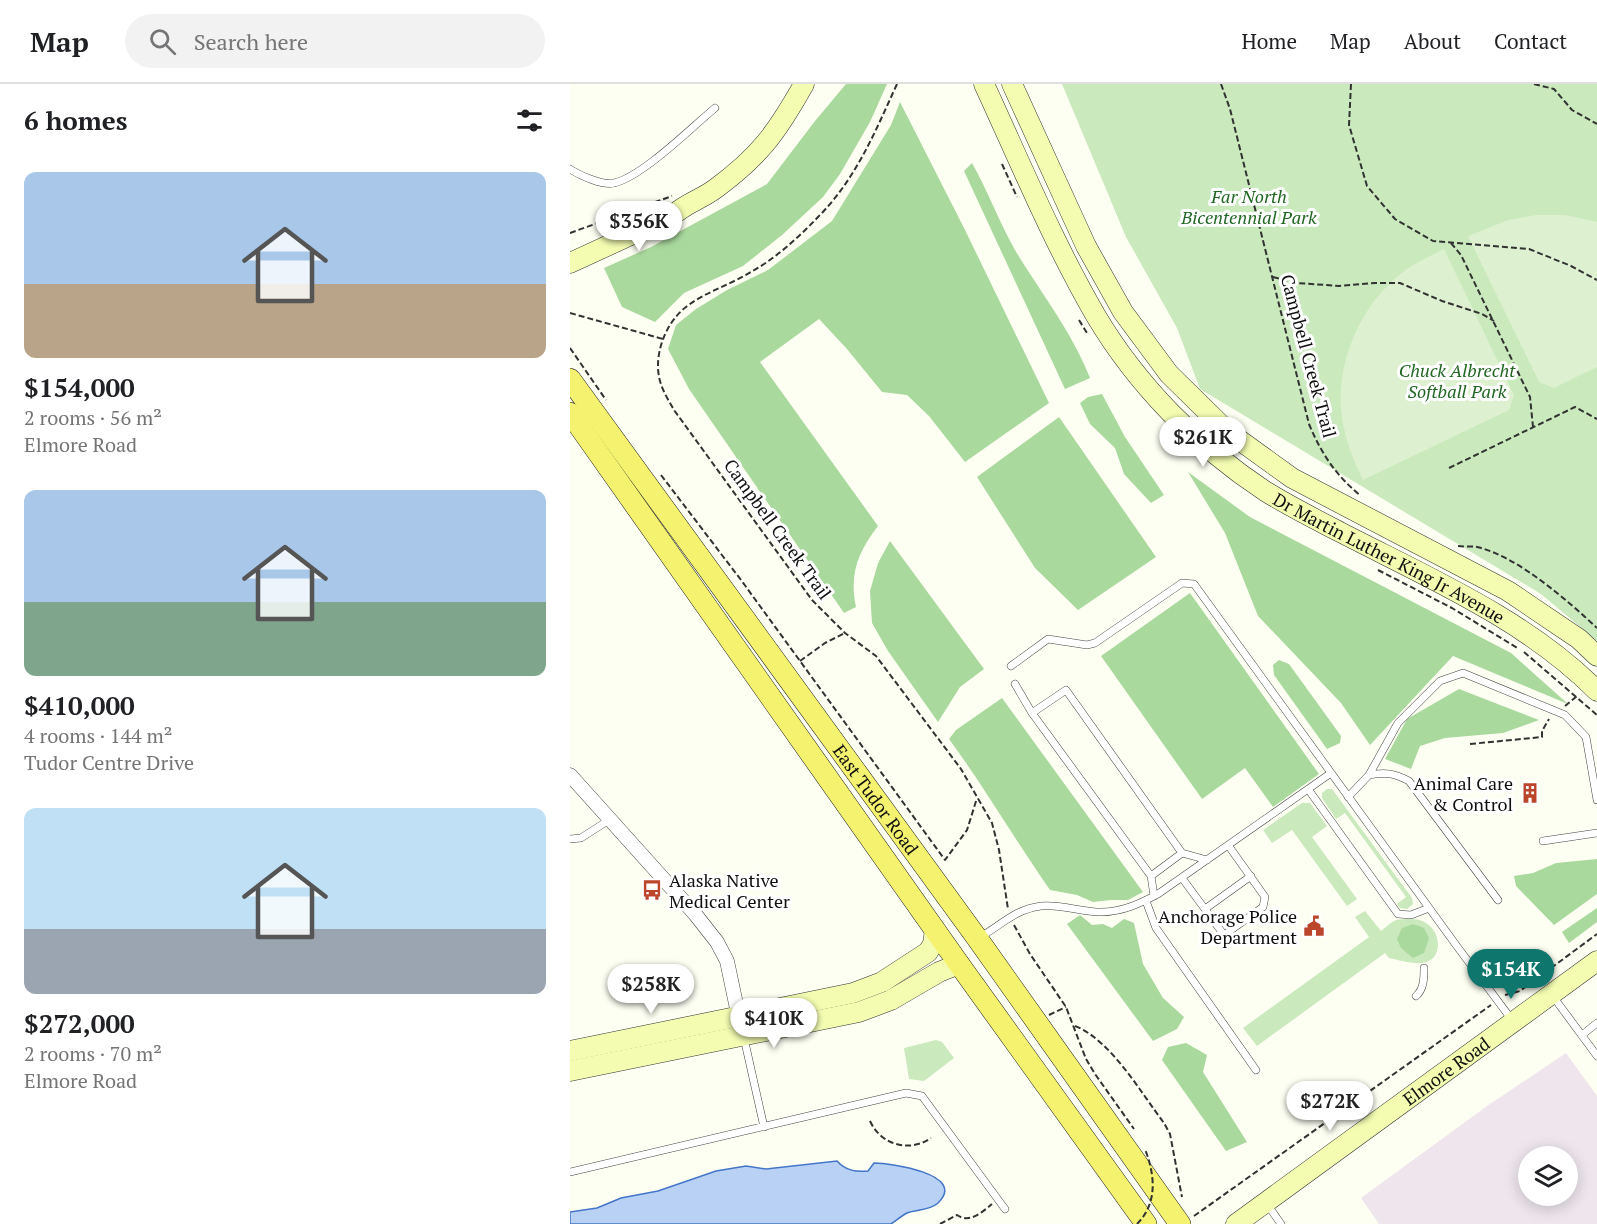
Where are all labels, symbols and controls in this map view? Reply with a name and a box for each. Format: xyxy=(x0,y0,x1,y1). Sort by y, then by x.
search box xyxy=(125,14,545,68)
text: Map xyxy=(30,23,89,60)
icon: search xyxy=(146,25,179,58)
text: Search here xyxy=(194,27,308,56)
text: Home xyxy=(1241,27,1297,55)
text: Map xyxy=(1330,27,1371,55)
text: About xyxy=(1404,27,1461,55)
text: Contact xyxy=(1494,27,1567,55)
text: 6 homes xyxy=(24,103,128,137)
icon: filters xyxy=(513,104,546,137)
park label: Far North Bicentennial Park xyxy=(1180,184,1317,229)
pin: $356K xyxy=(597,201,681,252)
text: $356K xyxy=(609,207,669,234)
icon: home xyxy=(231,211,339,319)
street label: Campbell Creek Trail xyxy=(1276,272,1342,440)
park label: Chuck Albrecht Softball Park xyxy=(1399,358,1516,403)
text: $154,000 xyxy=(24,370,135,404)
text: 2 rooms · 56 m² xyxy=(24,404,162,431)
pin: $261K xyxy=(1161,417,1245,468)
text: $261K xyxy=(1173,423,1233,450)
text: Elmore Road xyxy=(24,431,137,458)
street label: Campbell Creek Trail xyxy=(719,454,837,604)
street label: Dr Martin Luther King Jr Avenue xyxy=(1269,487,1509,629)
icon: home xyxy=(231,529,339,637)
text: $410,000 xyxy=(24,688,135,722)
text: 4 rooms · 144 m² xyxy=(24,722,172,749)
street label: East Tudor Road xyxy=(828,739,924,859)
text: Tudor Centre Drive xyxy=(24,749,194,776)
place label: Animal Care & Control xyxy=(1414,771,1513,816)
building icon: Animal Care & Control xyxy=(1518,781,1542,805)
icon: home xyxy=(231,847,339,955)
place label: Alaska Native Medical Center xyxy=(669,868,790,913)
bus stop icon: Alaska Native Medical Center xyxy=(640,878,664,902)
place label: Anchorage Police Department xyxy=(1158,904,1297,949)
public building icon: Anchorage Police Department xyxy=(1302,914,1326,938)
pin: $154K xyxy=(1469,949,1553,1000)
text: $154K xyxy=(1481,955,1541,982)
pin: $258K xyxy=(609,964,693,1015)
text: $258K xyxy=(621,970,681,997)
pin: $410K xyxy=(732,998,816,1049)
text: $410K xyxy=(744,1004,804,1031)
text: $272,000 xyxy=(24,1006,135,1040)
street label: Elmore Road xyxy=(1398,1031,1494,1111)
text: 2 rooms · 70 m² xyxy=(24,1040,162,1067)
text: Elmore Road xyxy=(24,1067,137,1094)
pin: $272K xyxy=(1288,1081,1372,1132)
text: $272K xyxy=(1300,1087,1360,1114)
map controls xyxy=(1518,1146,1578,1206)
button: layers xyxy=(1518,1146,1578,1206)

